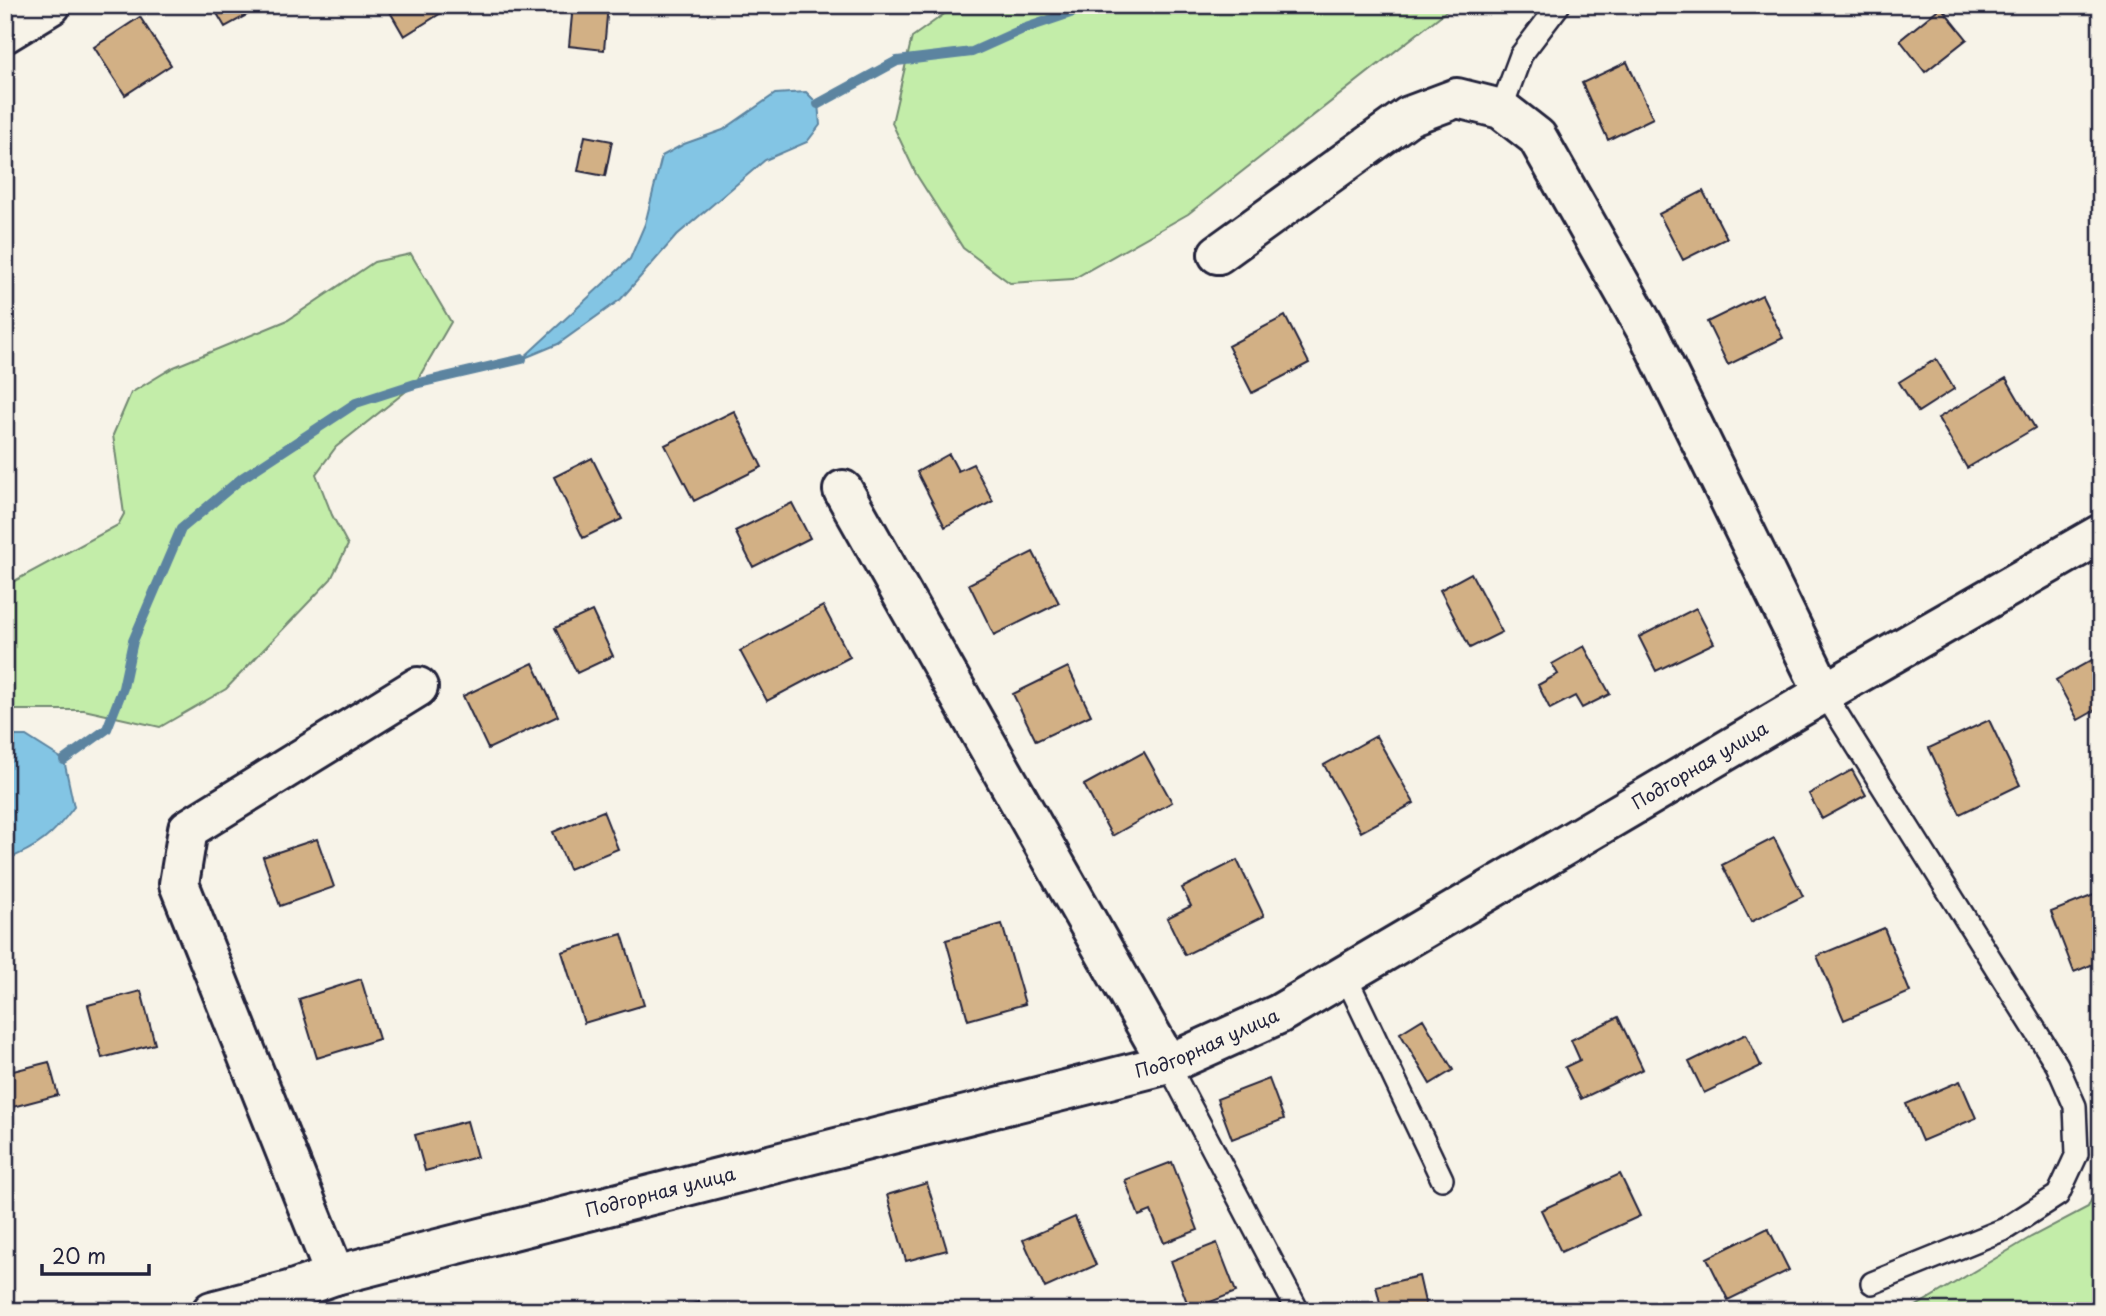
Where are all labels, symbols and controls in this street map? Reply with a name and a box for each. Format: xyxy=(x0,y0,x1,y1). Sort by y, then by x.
street label: Подгорная улица xyxy=(1626,714,1773,815)
street label: Подгорная улица xyxy=(1132,1001,1283,1084)
street label: Подгорная улица xyxy=(582,1159,739,1223)
scale bar xyxy=(42,1232,149,1276)
text: 20 m xyxy=(52,1239,106,1271)

